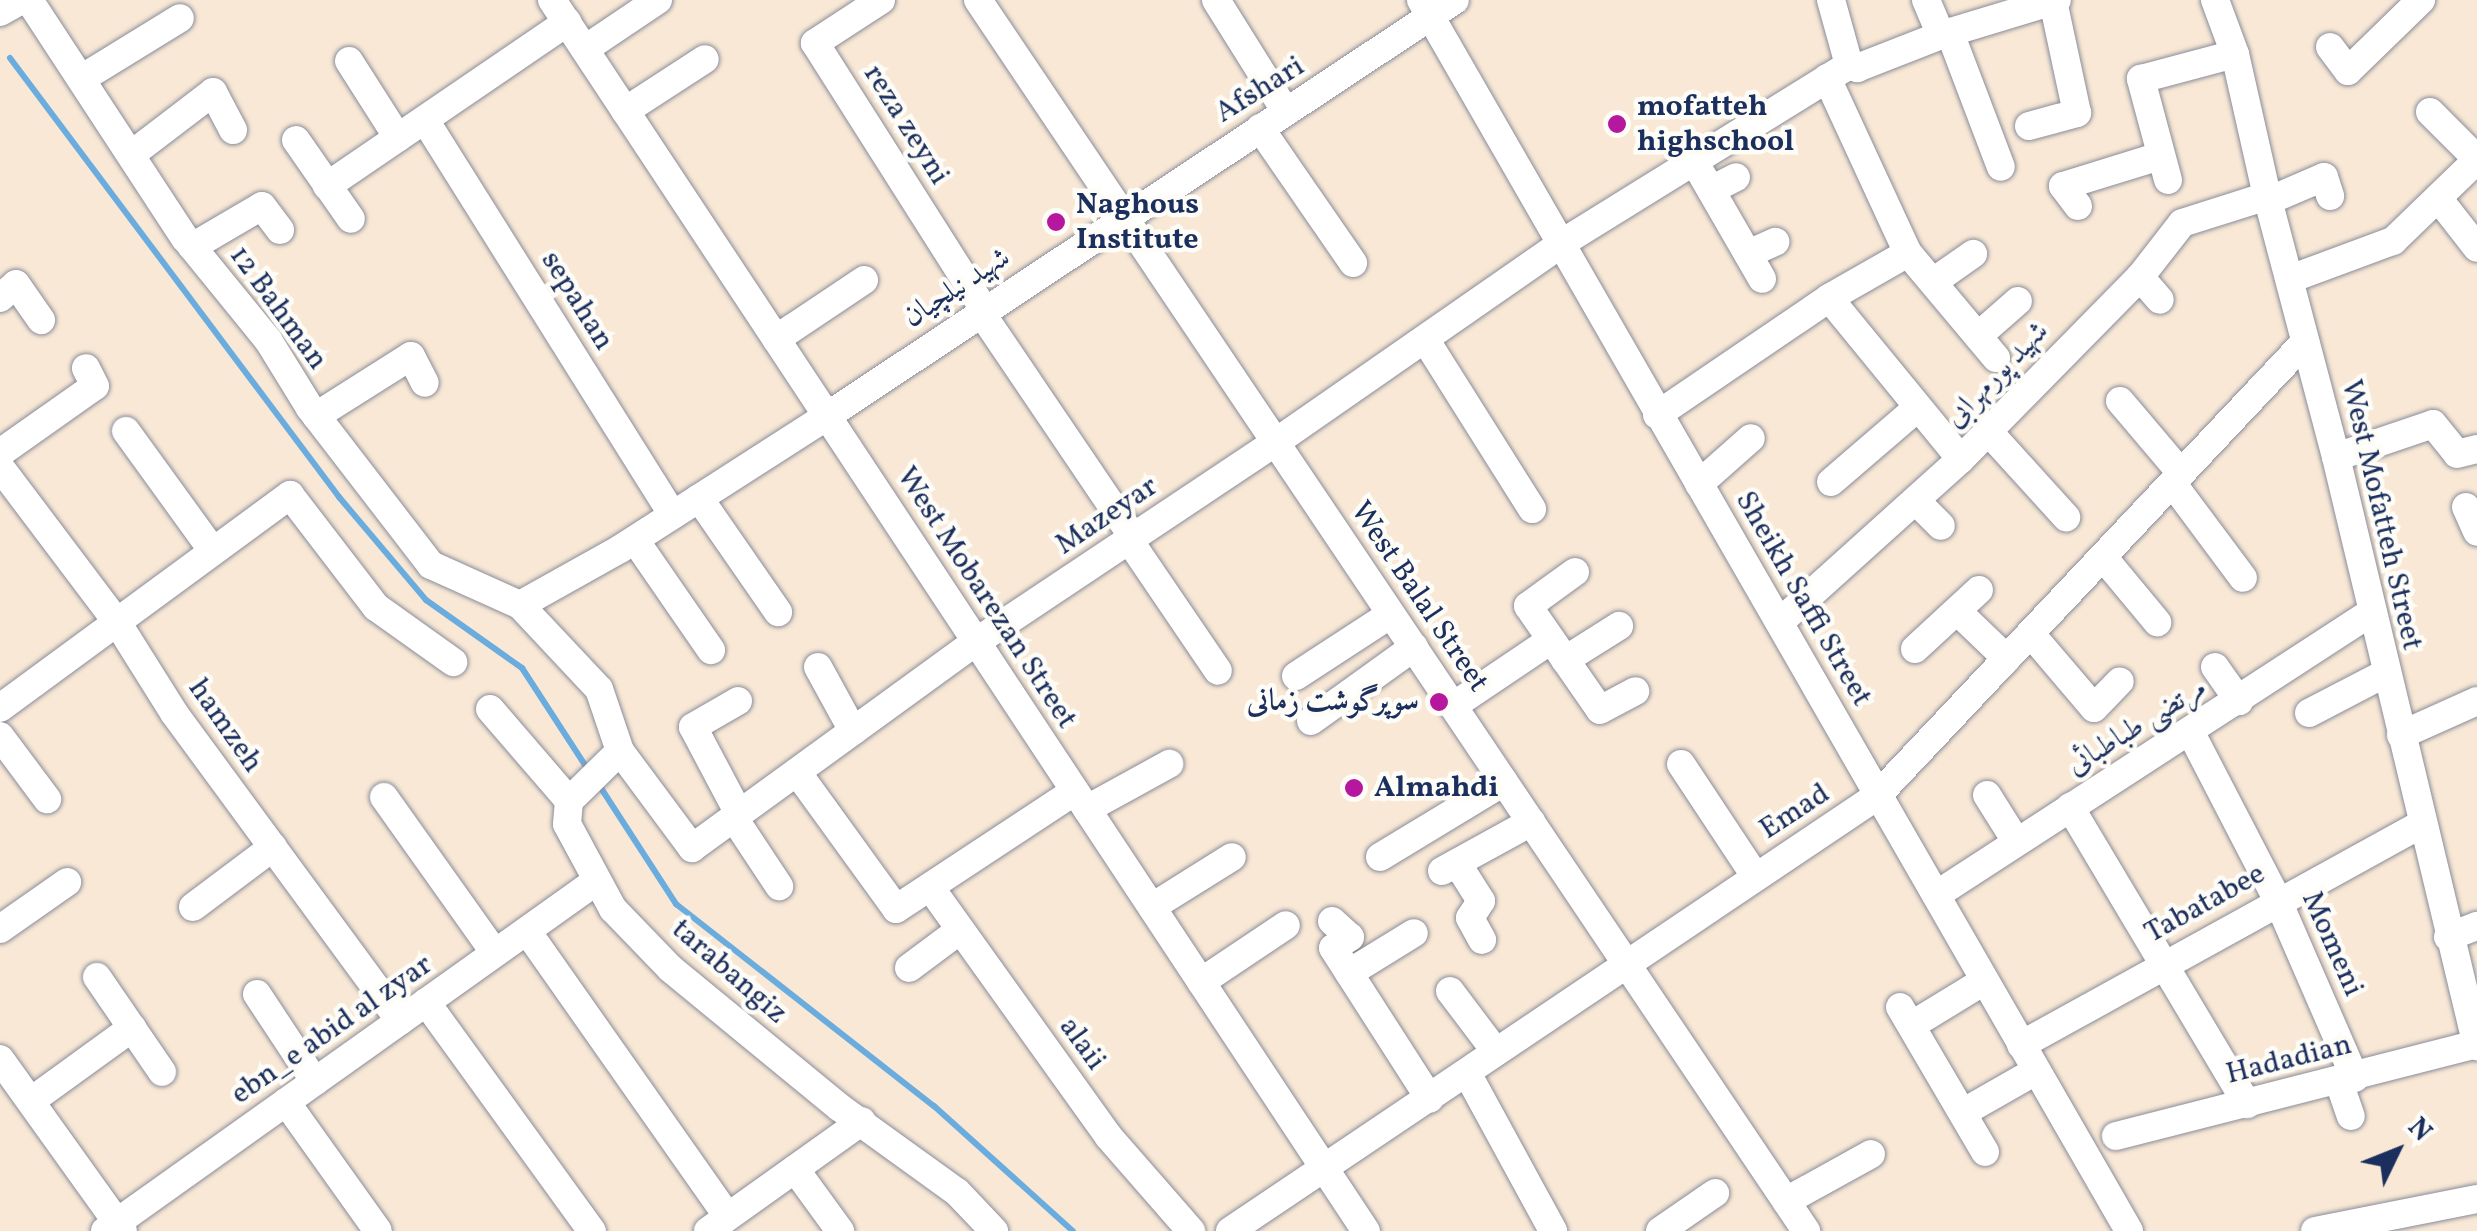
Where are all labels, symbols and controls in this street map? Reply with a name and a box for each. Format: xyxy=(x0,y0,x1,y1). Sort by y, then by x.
street label: Afshari xyxy=(1209,49,1311,131)
street label: reza zeyni xyxy=(855,58,957,192)
place label: mofatteh highschool xyxy=(1637,89,1794,160)
marker: mofatteh highschool xyxy=(1606,113,1628,135)
place label: Naghous Institute xyxy=(1076,187,1199,258)
marker: Naghous Institute xyxy=(1045,211,1067,233)
street label: 12 Bahman xyxy=(221,239,335,377)
street label: شهید نیلچیان xyxy=(897,240,1017,336)
street label: sepahan xyxy=(533,245,621,357)
street label: شهید پورمهرابی xyxy=(1937,314,2057,436)
street label: West Mofatteh Street xyxy=(2332,376,2430,654)
street label: West Mobarezan Street xyxy=(888,460,1084,736)
street label: Mazeyar xyxy=(1049,469,1165,563)
street label: Sheikh Saffi Street xyxy=(1727,485,1879,713)
street label: West Balal Street xyxy=(1342,495,1496,699)
street label: مرتضی طباطبائی xyxy=(2061,670,2213,784)
street label: hamzeh xyxy=(180,672,270,780)
place label: سوپرگوشت زمانی xyxy=(1247,684,1419,720)
marker: سوپرگوشت زمانی xyxy=(1428,691,1450,713)
place label: Almahdi xyxy=(1374,770,1499,806)
street label: Emad xyxy=(1753,776,1837,848)
marker: Almahdi xyxy=(1343,777,1365,799)
street label: Tabatabee xyxy=(2139,856,2271,952)
street label: Momeni xyxy=(2293,886,2371,1002)
street label: tarabangiz xyxy=(664,912,794,1032)
street label: ebn_e abid al zyar xyxy=(225,947,439,1113)
street label: alaii xyxy=(1051,1010,1113,1078)
street label: Hadadian xyxy=(2222,1027,2356,1093)
north arrow xyxy=(2347,1101,2447,1201)
text: N xyxy=(2398,1109,2440,1151)

